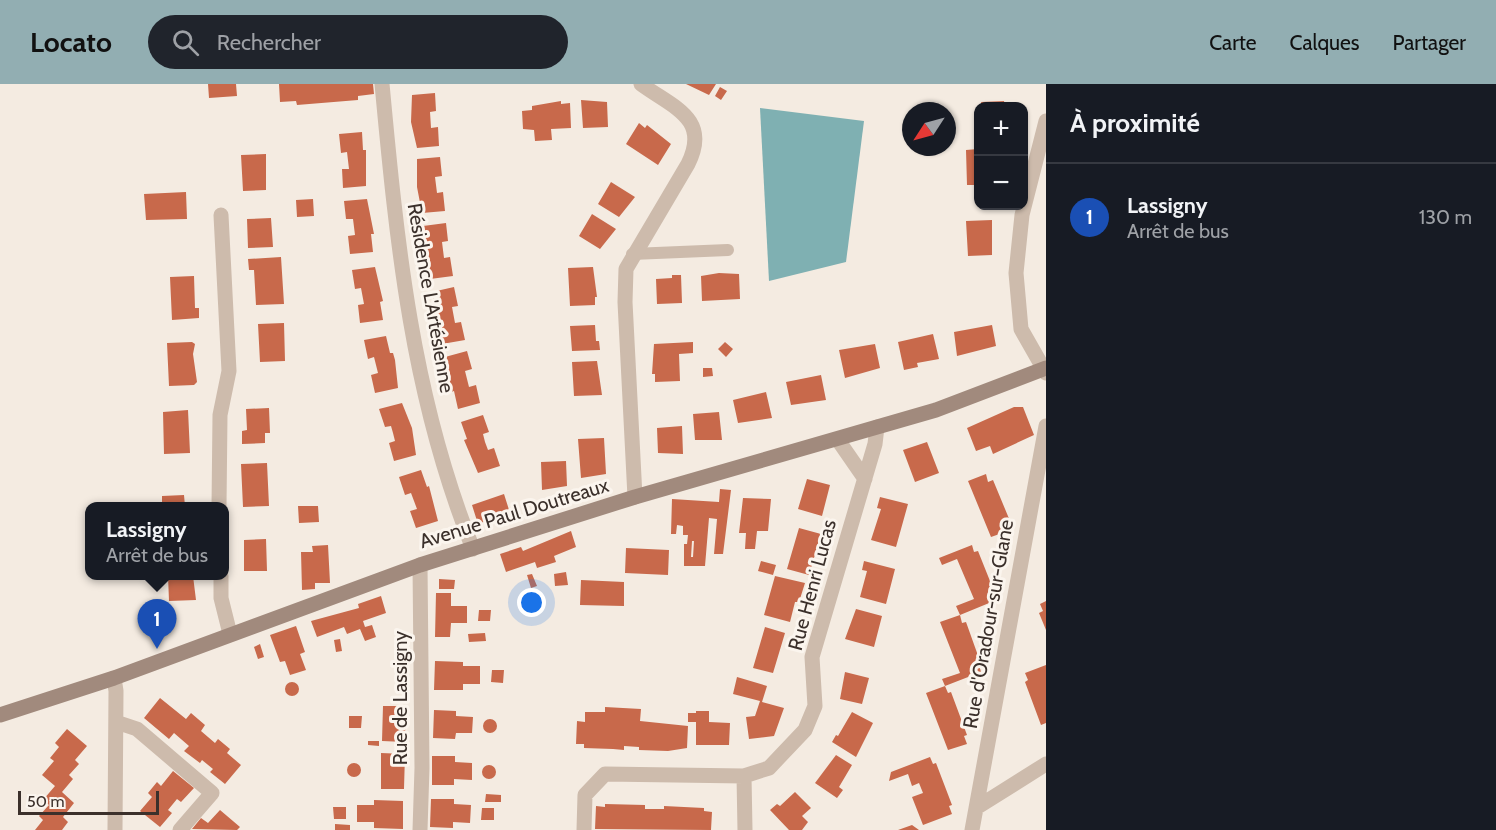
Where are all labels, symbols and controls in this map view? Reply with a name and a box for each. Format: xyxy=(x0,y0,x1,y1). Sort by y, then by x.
search box xyxy=(148,15,568,69)
text: Locato xyxy=(30,25,112,59)
icon: search xyxy=(169,26,202,59)
text: Rechercher xyxy=(217,29,321,56)
text: Carte xyxy=(1209,30,1257,55)
text: Calques xyxy=(1290,30,1360,55)
text: Partager xyxy=(1393,30,1466,55)
north arrow xyxy=(902,102,956,156)
map controls xyxy=(974,102,1028,210)
button: + xyxy=(974,102,1028,156)
text: À proximité xyxy=(1070,107,1200,139)
button: − xyxy=(974,156,1028,210)
text: Lassigny xyxy=(1127,192,1207,219)
street label: Résidence L'Artésienne xyxy=(402,201,460,395)
text: 1 xyxy=(1086,205,1093,229)
text: 130 m xyxy=(1419,205,1472,229)
text: Arrêt de bus xyxy=(1127,219,1229,243)
street label: Avenue Paul Doutreaux xyxy=(416,473,612,553)
popup xyxy=(85,502,229,580)
text: Lassigny xyxy=(106,516,187,543)
street label: Rue Henri Lucas xyxy=(783,517,841,653)
street label: Rue d'Oradour-sur-Glane xyxy=(958,518,1018,730)
text: Arrêt de bus xyxy=(106,543,208,567)
your location xyxy=(517,588,546,617)
pin: 1 xyxy=(138,600,176,649)
street label: Rue de Lassigny xyxy=(388,631,412,765)
scale bar xyxy=(18,788,159,816)
text: 50 m xyxy=(27,792,64,811)

